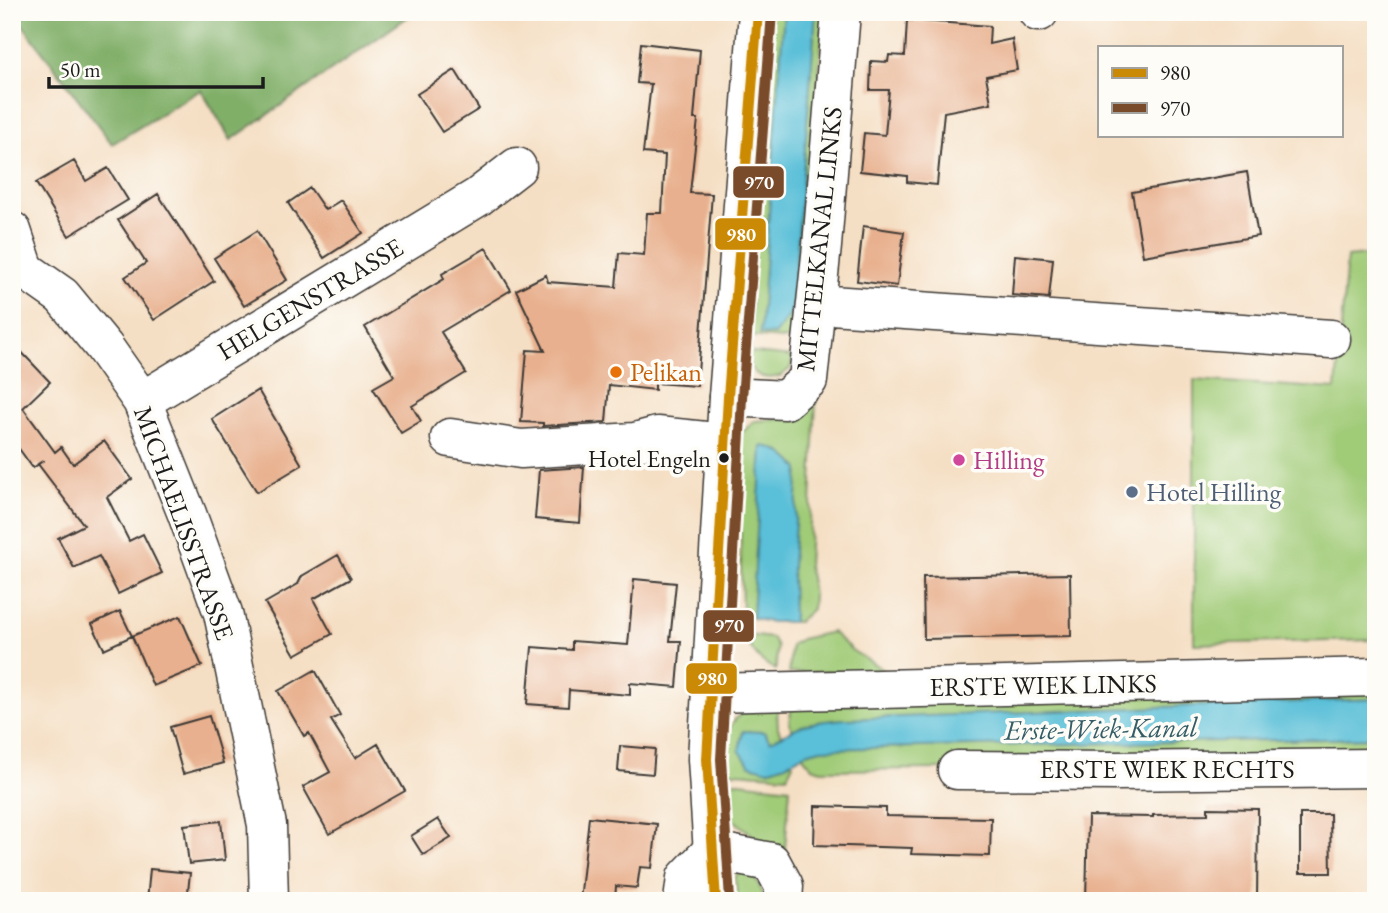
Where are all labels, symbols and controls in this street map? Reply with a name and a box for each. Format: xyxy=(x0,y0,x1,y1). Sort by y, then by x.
scale bar xyxy=(49,46,262,90)
legend xyxy=(1098,46,1342,136)
text: 50 m xyxy=(60,56,101,83)
text: 980 xyxy=(1160,59,1190,86)
text: 970 xyxy=(1160,95,1190,122)
street label: MITTELKANAL LINKS xyxy=(788,105,850,373)
line badge: 970 xyxy=(732,165,785,199)
text: 970 xyxy=(744,170,774,195)
line badge: 980 xyxy=(714,217,767,251)
text: 980 xyxy=(726,222,756,247)
street label: HELGENSTRASSE xyxy=(211,230,409,368)
place label: Pelikan xyxy=(630,355,702,389)
marker: Pelikan xyxy=(608,364,624,380)
street label: MICHAELISSTRASSE xyxy=(126,401,242,645)
place label: Hotel Engeln xyxy=(588,443,711,474)
place label: Hilling xyxy=(973,443,1045,477)
marker: Hotel Engeln xyxy=(717,451,731,465)
marker: Hilling xyxy=(951,452,967,468)
place label: Hotel Hilling xyxy=(1146,475,1282,509)
marker: Hotel Hilling xyxy=(1124,484,1140,500)
line badge: 970 xyxy=(702,609,755,643)
text: 970 xyxy=(714,613,744,638)
line badge: 980 xyxy=(685,662,738,695)
text: 980 xyxy=(697,666,727,691)
street label: ERSTE WIEK LINKS xyxy=(929,666,1157,704)
water label: Erste-Wiek-Kanal xyxy=(1003,708,1199,748)
street label: ERSTE WIEK RECHTS xyxy=(1039,752,1295,786)

